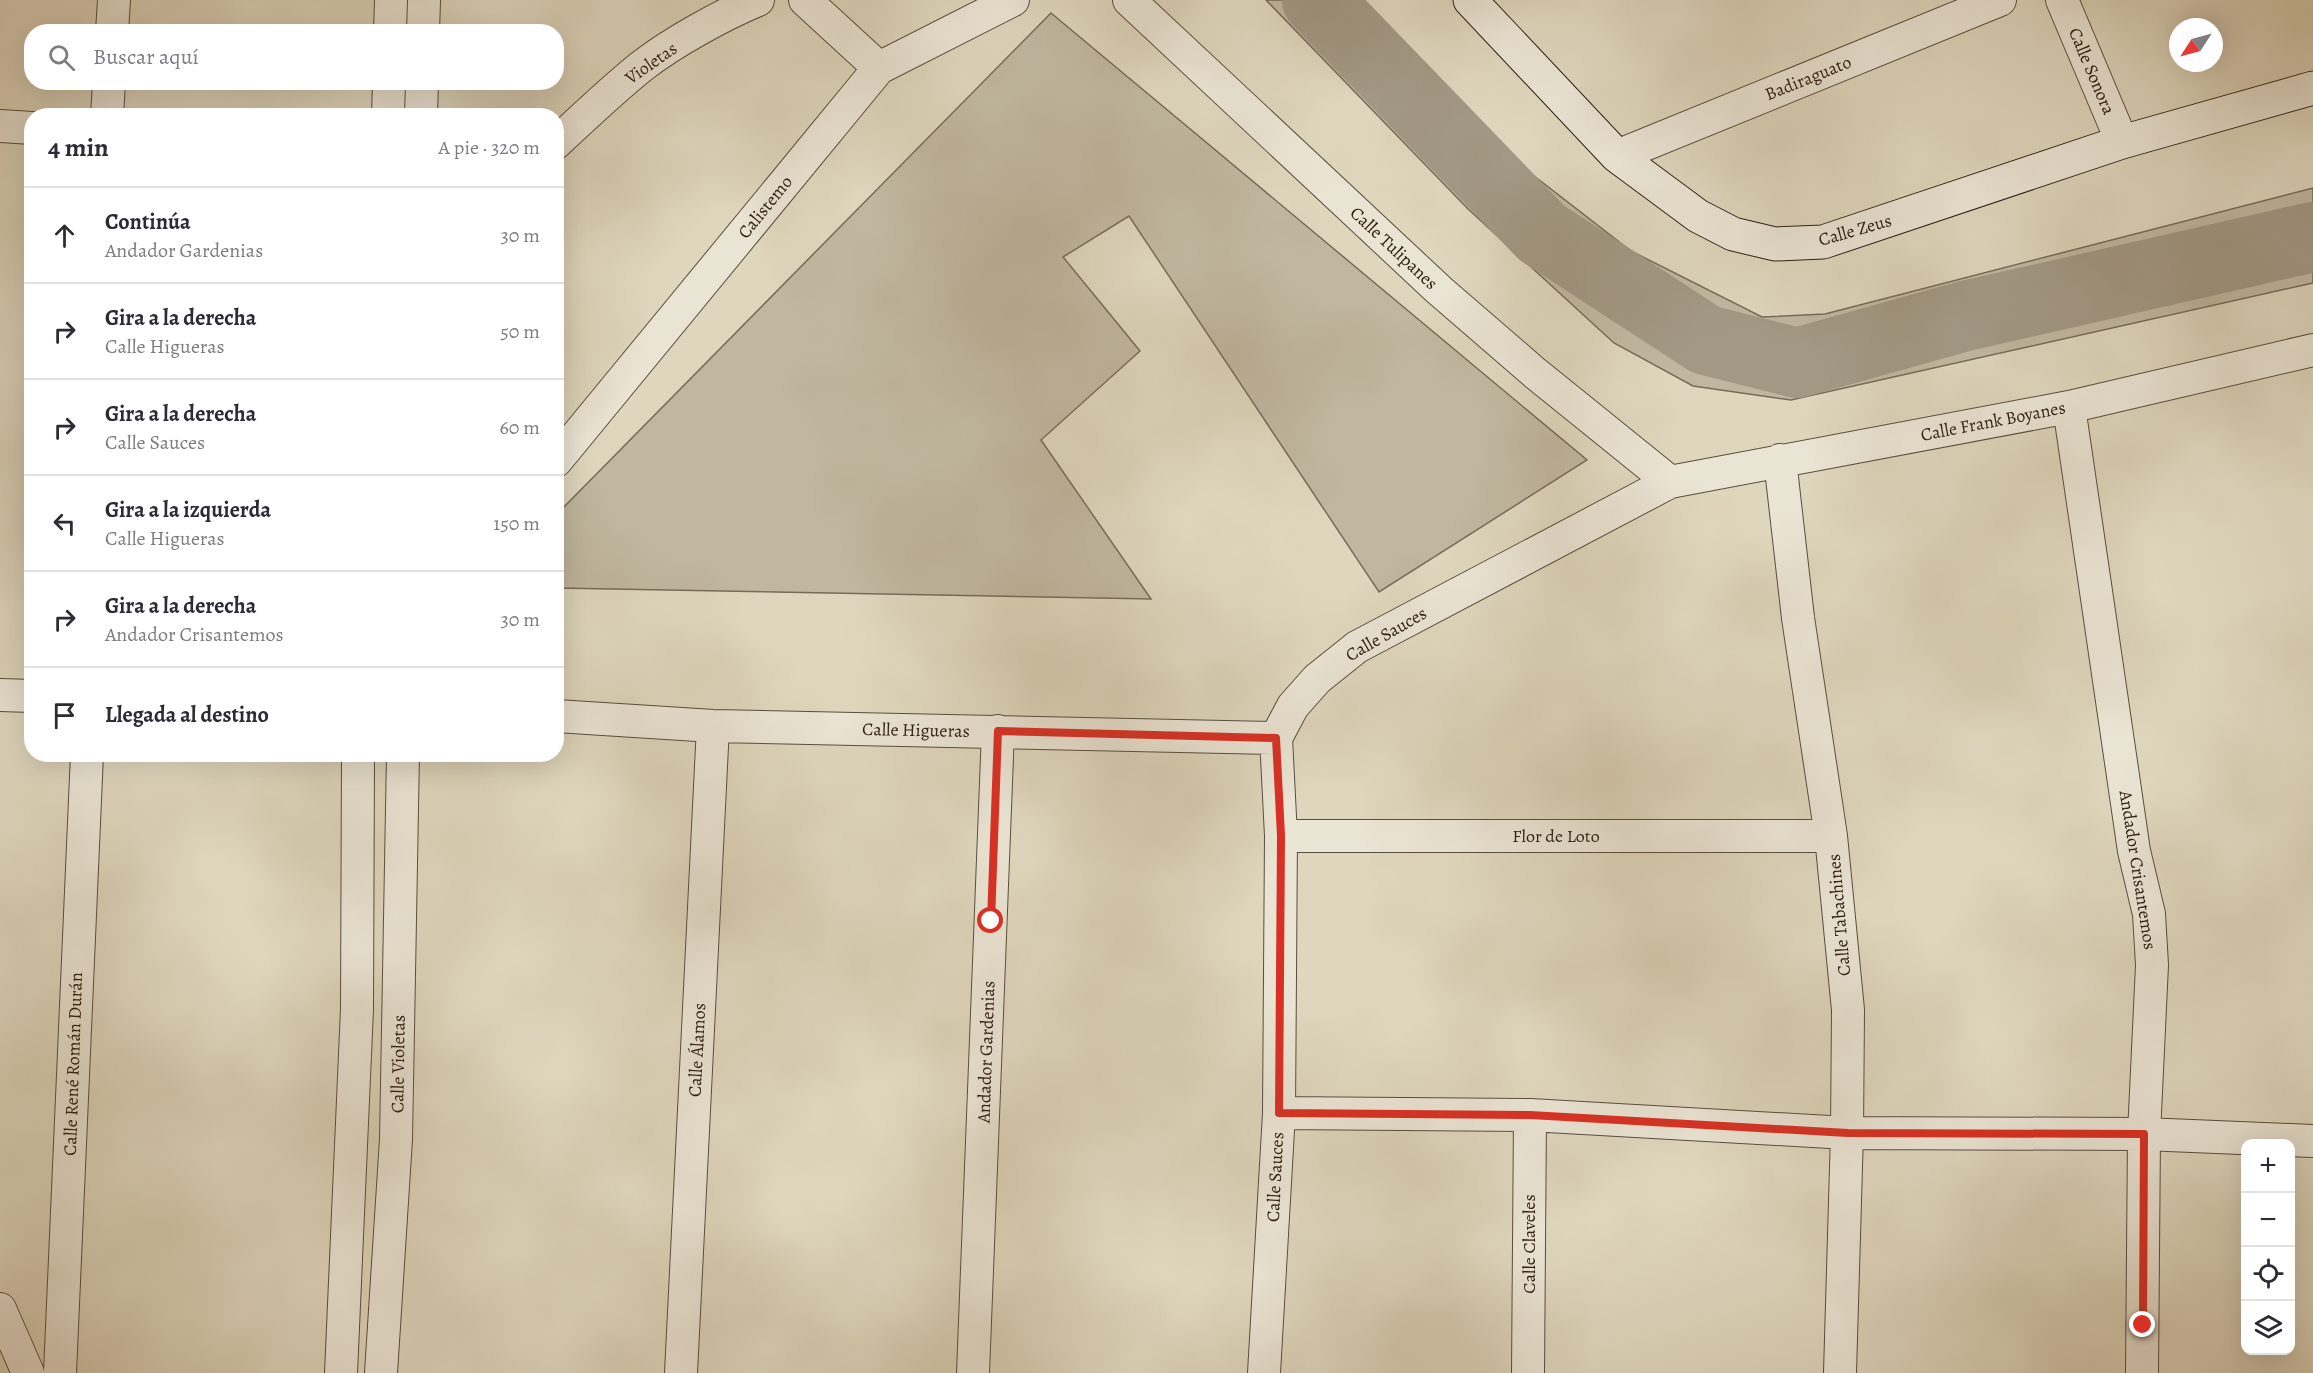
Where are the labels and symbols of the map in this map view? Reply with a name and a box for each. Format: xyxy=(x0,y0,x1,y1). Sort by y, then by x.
north arrow xyxy=(2169,18,2223,72)
street label: Calle Sonora xyxy=(2063,24,2121,119)
street label: Violetas xyxy=(619,36,682,90)
street label: Badiraguato xyxy=(1761,50,1855,106)
street label: Calistemo xyxy=(732,171,798,243)
street label: Calle Tulipanes xyxy=(1345,201,1443,295)
street label: Calle Zeus xyxy=(1816,208,1894,252)
street label: Calle Frank Boyanes xyxy=(1919,395,2067,447)
street label: Calle Sauces xyxy=(1341,601,1431,667)
street label: Calle Higueras xyxy=(862,717,970,743)
street label: Andador Crisantemos xyxy=(2113,788,2162,951)
street label: Flor de Loto xyxy=(1512,824,1600,848)
street label: Calle Tabachines xyxy=(1822,853,1856,977)
route start xyxy=(977,907,1003,933)
street label: Calle René Román Durán xyxy=(58,972,88,1156)
street label: Andador Gardenias xyxy=(971,980,1000,1125)
street label: Calle Álamos xyxy=(683,1002,711,1098)
street label: Calle Violetas xyxy=(385,1015,411,1113)
street label: Calle Sauces xyxy=(1261,1131,1289,1223)
street label: Calle Claveles xyxy=(1517,1194,1541,1294)
route end xyxy=(2129,1311,2155,1337)

